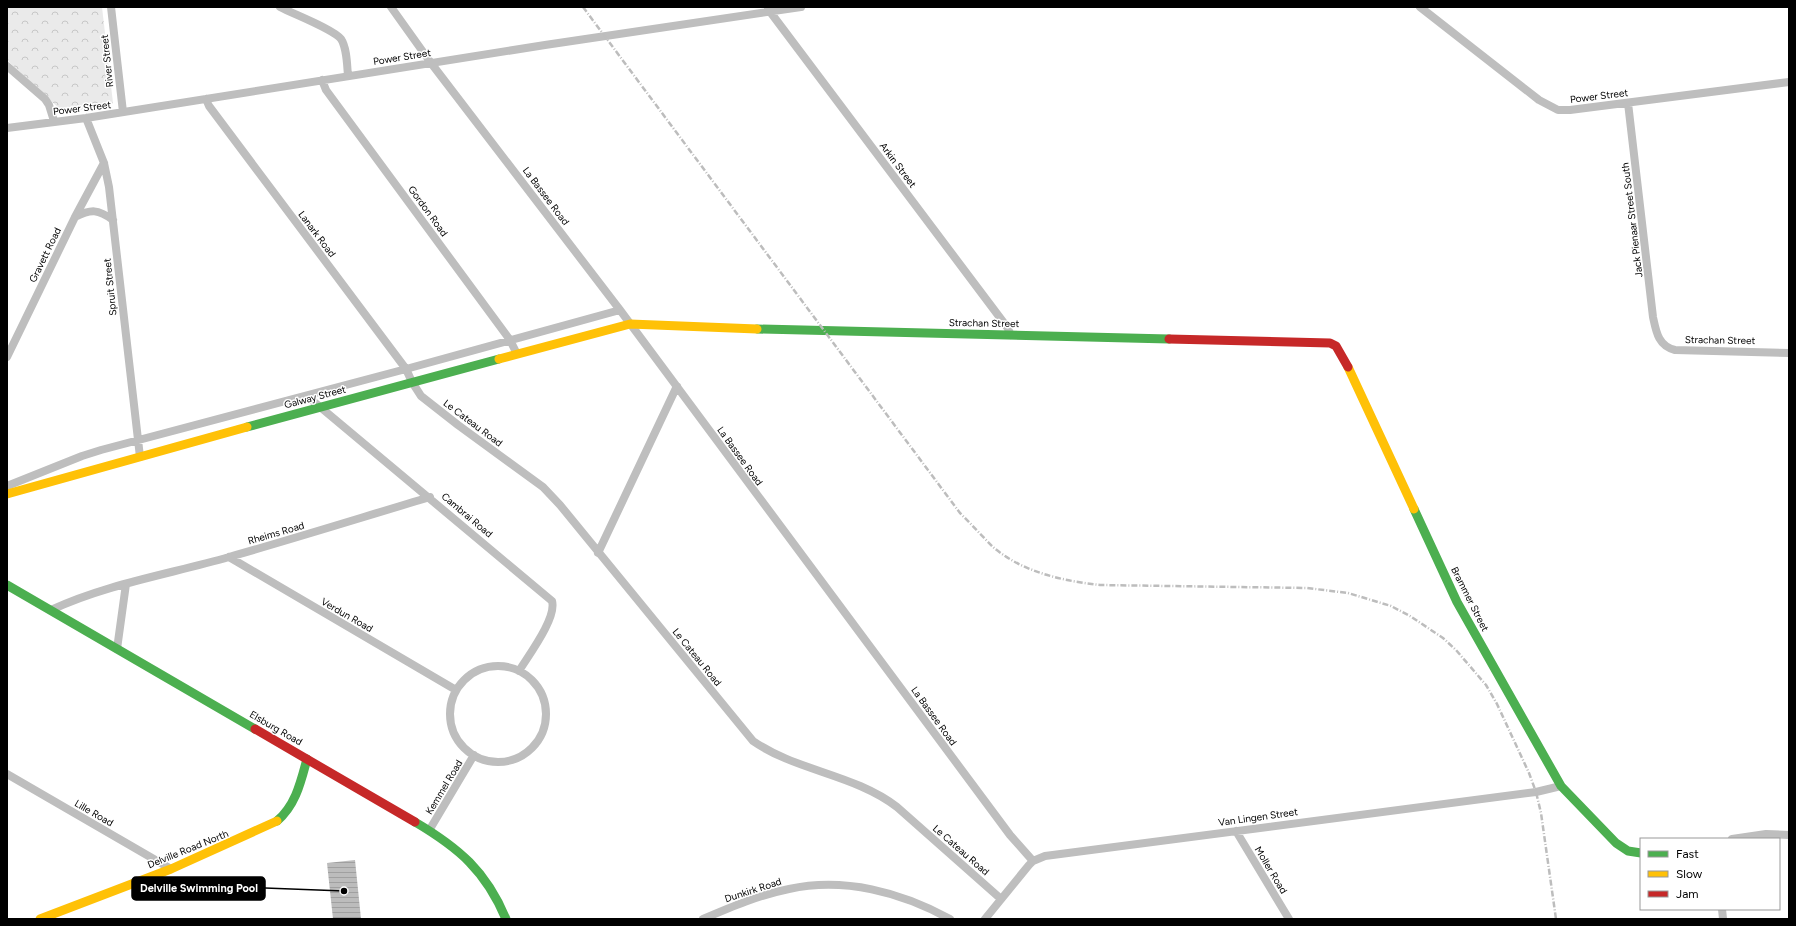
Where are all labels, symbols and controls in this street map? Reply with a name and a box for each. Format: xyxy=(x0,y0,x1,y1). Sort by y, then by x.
street label: River Street xyxy=(98,34,116,88)
street label: Power Street xyxy=(372,46,432,68)
street label: Power Street xyxy=(1569,86,1629,106)
street label: Power Street xyxy=(52,98,112,118)
street label: Arkin Street xyxy=(877,140,919,190)
street label: Jack Pienaar Street South xyxy=(1618,161,1645,278)
street label: La Bassee Road xyxy=(520,164,572,228)
street label: Gordon Road xyxy=(405,183,451,239)
street label: Lanark Road xyxy=(295,208,339,260)
street label: Gravett Road xyxy=(26,225,64,285)
street label: Spruit Street xyxy=(101,257,119,316)
street label: Strachan Street xyxy=(949,316,1020,330)
street label: Strachan Street xyxy=(1685,333,1756,347)
street label: Galway Street xyxy=(283,382,347,411)
street label: Le Cateau Road xyxy=(441,396,505,450)
street label: La Bassee Road xyxy=(714,424,766,488)
street label: Cambrai Road xyxy=(439,490,495,540)
street label: Rheims Road xyxy=(246,519,306,547)
street label: Brammer Street xyxy=(1448,564,1492,634)
street label: Verdun Road xyxy=(319,595,375,635)
street label: Le Cateau Road xyxy=(670,625,724,689)
street label: La Bassee Road xyxy=(908,684,960,748)
street label: Elsburg Road xyxy=(247,708,305,748)
street label: Kemmel Road xyxy=(423,757,466,817)
street label: Lille Road xyxy=(72,797,116,829)
street label: Van Lingen Street xyxy=(1217,805,1299,829)
street label: Le Cateau Road xyxy=(930,822,992,878)
street label: Delville Road North xyxy=(146,827,231,871)
legend xyxy=(1640,838,1780,910)
street label: Moller Road xyxy=(1252,844,1290,896)
text: Fast xyxy=(1676,847,1699,861)
text: Slow xyxy=(1676,867,1703,881)
street label: Dunkirk Road xyxy=(723,875,783,905)
callout: Delville Swimming Pool xyxy=(132,877,265,900)
text: Delville Swimming Pool xyxy=(140,882,258,895)
text: Jam xyxy=(1676,887,1699,901)

